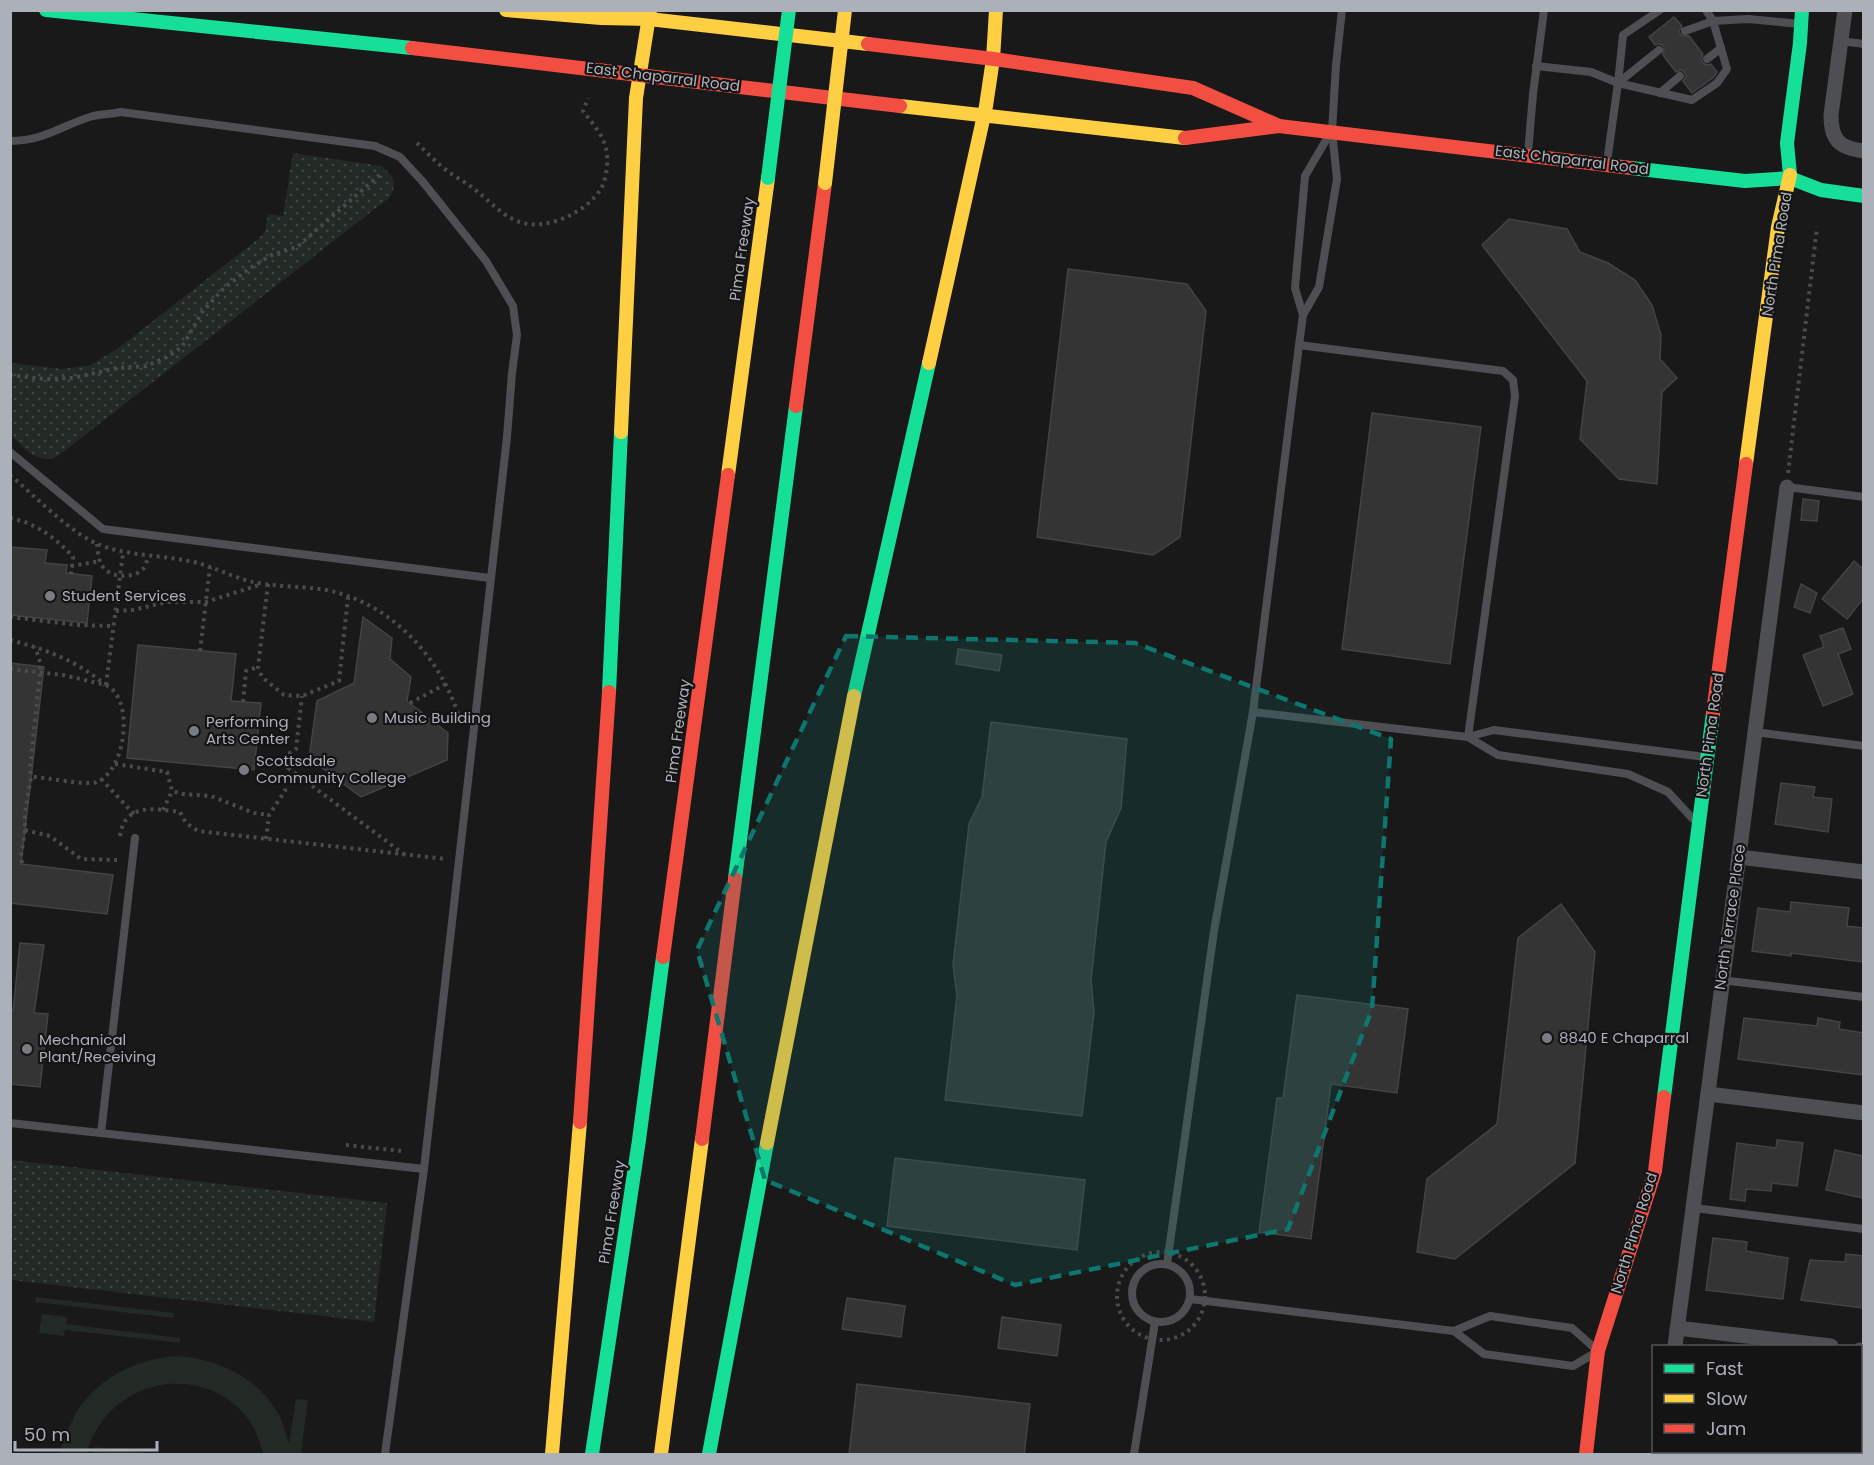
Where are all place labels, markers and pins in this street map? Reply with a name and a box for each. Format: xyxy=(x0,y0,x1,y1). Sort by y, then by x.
place label: Student Services xyxy=(62,585,187,606)
marker: Student Services xyxy=(43,589,57,603)
place label: Music Building xyxy=(384,707,491,728)
place label: Performing Arts Center xyxy=(206,711,290,749)
marker: Music Building xyxy=(365,711,379,725)
marker: Performing Arts Center xyxy=(187,724,201,738)
place label: Scottsdale Community College xyxy=(256,750,406,788)
marker: Scottsdale Community College xyxy=(237,763,251,777)
place label: 8840 E Chaparral xyxy=(1559,1027,1689,1048)
place label: Mechanical Plant/Receiving xyxy=(39,1029,156,1067)
marker: 8840 E Chaparral xyxy=(1540,1031,1554,1045)
marker: Mechanical Plant/Receiving xyxy=(20,1042,34,1056)

